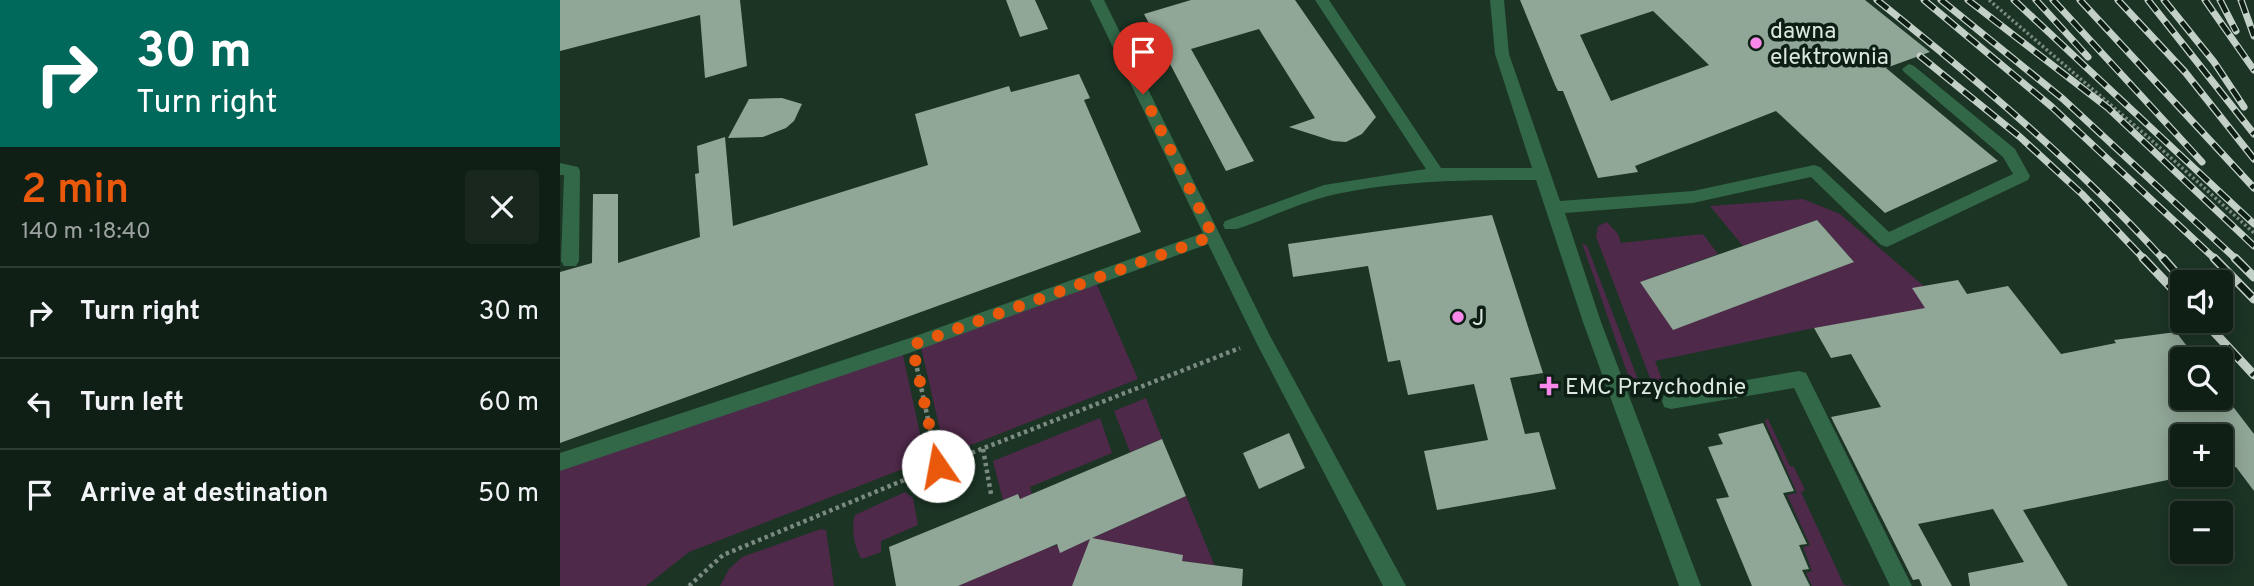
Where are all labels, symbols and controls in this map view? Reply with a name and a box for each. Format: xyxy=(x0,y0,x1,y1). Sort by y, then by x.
place label: dawna elektrownia xyxy=(1770,18,1889,73)
pin xyxy=(1113,22,1173,94)
text: 30 m xyxy=(136,23,252,85)
icon: right xyxy=(21,28,112,119)
icon: arrive xyxy=(1124,33,1162,71)
marker: dawna elektrownia xyxy=(1748,35,1764,51)
text: Turn right xyxy=(136,84,278,124)
text: 2 min xyxy=(21,165,129,218)
button: close xyxy=(465,170,539,244)
text: 140 m · 18:40 xyxy=(21,218,151,247)
map controls xyxy=(2170,270,2233,564)
button: sound xyxy=(2170,270,2233,333)
icon: right xyxy=(21,294,59,332)
text: Turn right xyxy=(80,296,200,329)
text: 30 m xyxy=(479,296,539,329)
place label: J xyxy=(1472,305,1485,334)
marker: J xyxy=(1450,309,1466,325)
button: search xyxy=(2170,347,2233,410)
place label: EMC Przychodnie xyxy=(1565,374,1746,403)
marker: EMC Przychodnie xyxy=(1539,376,1559,396)
icon: left xyxy=(21,385,59,423)
text: Turn left xyxy=(80,387,184,420)
text: 60 m xyxy=(479,387,539,420)
button: + xyxy=(2170,424,2233,487)
position arrow xyxy=(901,429,975,503)
icon: arrive xyxy=(21,476,59,514)
text: Arrive at destination xyxy=(80,478,328,511)
text: 50 m xyxy=(478,478,539,511)
button: − xyxy=(2170,501,2233,564)

